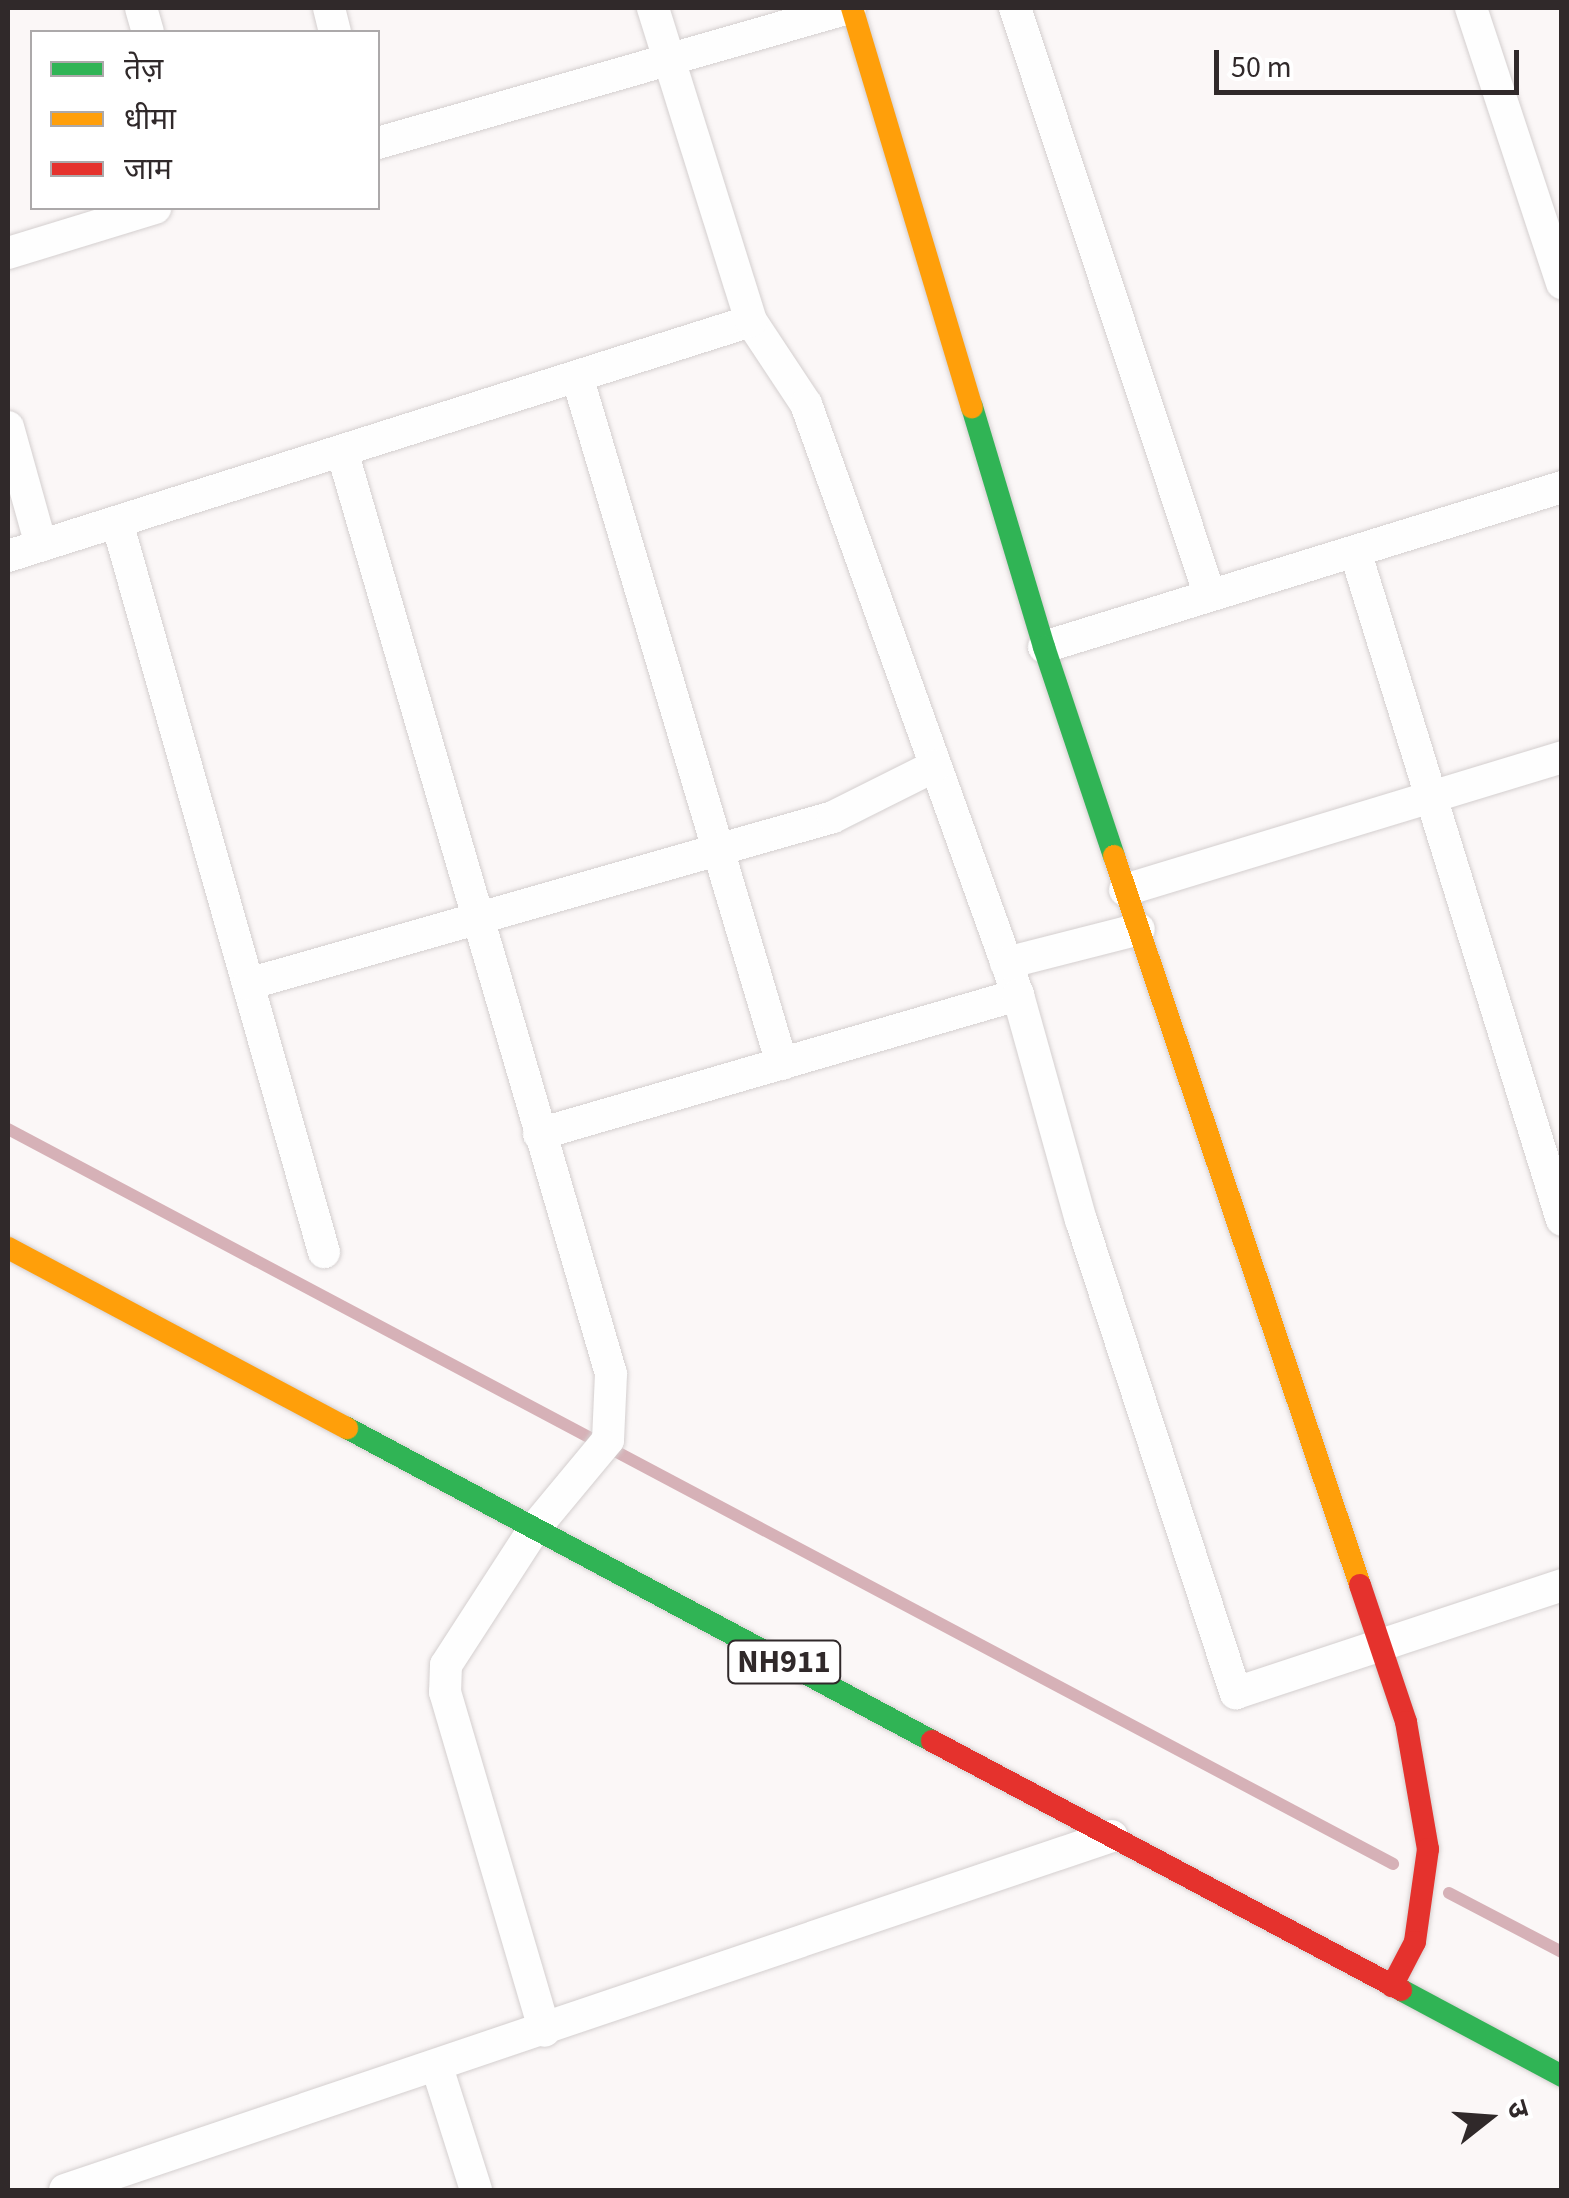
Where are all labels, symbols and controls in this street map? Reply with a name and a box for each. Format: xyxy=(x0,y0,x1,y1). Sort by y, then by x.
legend xyxy=(30,30,380,210)
scale bar xyxy=(1219,30,1524,92)
text: 50 m xyxy=(1231,46,1292,89)
text: तेज़ xyxy=(124,48,163,91)
text: धीमा xyxy=(124,98,176,141)
text: जाम xyxy=(124,148,172,191)
road number: NH911 xyxy=(726,1635,842,1689)
north arrow xyxy=(1439,2068,1539,2168)
text: उ xyxy=(1496,2096,1539,2123)

